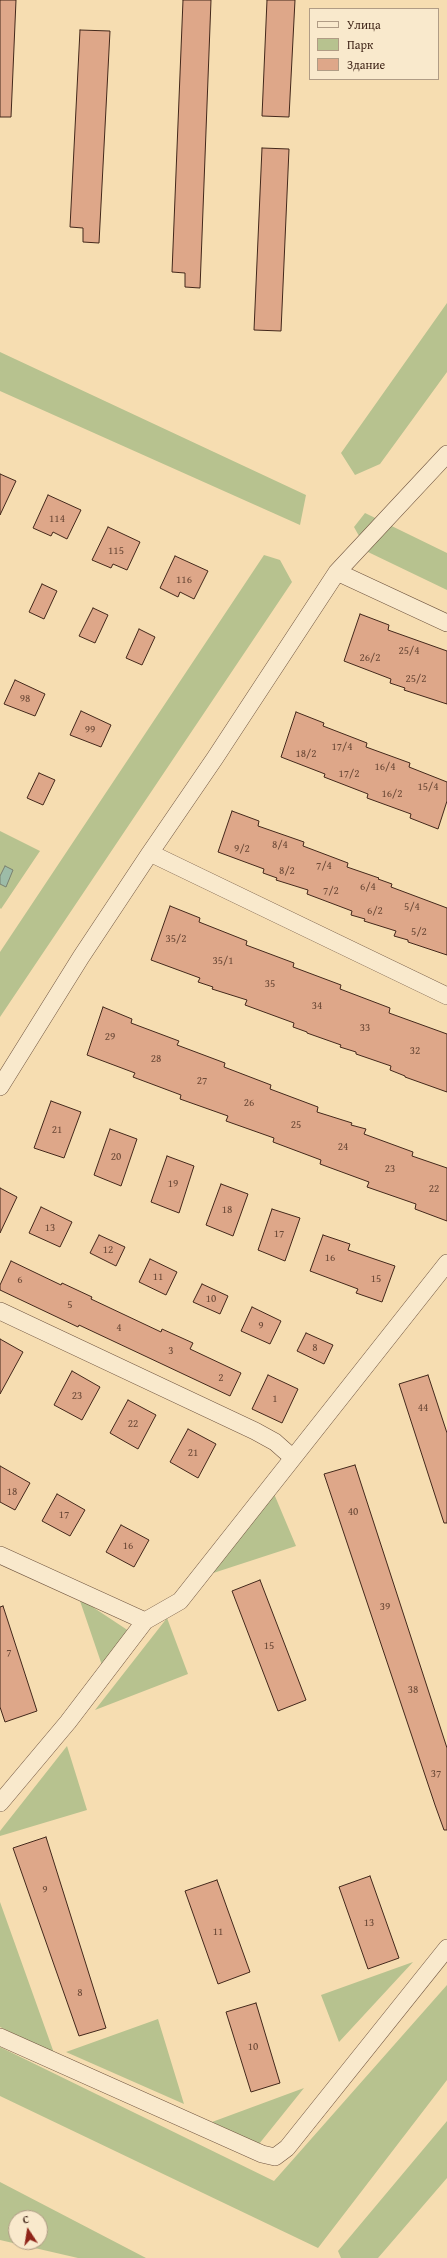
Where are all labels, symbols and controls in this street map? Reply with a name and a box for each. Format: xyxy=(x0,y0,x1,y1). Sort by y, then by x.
legend xyxy=(309,8,439,80)
text: Улица xyxy=(347,16,381,33)
text: Парк xyxy=(347,36,373,53)
text: Здание xyxy=(347,56,385,73)
house number: 114 xyxy=(49,512,65,526)
house number: 115 xyxy=(108,544,124,558)
house number: 116 xyxy=(176,573,192,587)
house number: 25/4 xyxy=(398,644,420,658)
house number: 26/2 xyxy=(359,651,381,665)
house number: 25/2 xyxy=(405,672,427,686)
house number: 98 xyxy=(20,692,30,706)
house number: 99 xyxy=(85,723,95,737)
house number: 17/4 xyxy=(331,740,353,754)
house number: 18/2 xyxy=(295,747,317,761)
house number: 16/4 xyxy=(374,760,396,774)
house number: 17/2 xyxy=(338,767,360,781)
house number: 15/4 xyxy=(417,780,439,794)
house number: 16/2 xyxy=(381,787,403,801)
house number: 8/4 xyxy=(272,838,288,852)
house number: 9/2 xyxy=(234,842,250,856)
house number: 7/4 xyxy=(316,859,332,873)
house number: 8/2 xyxy=(279,864,295,878)
house number: 6/4 xyxy=(360,880,376,894)
house number: 7/2 xyxy=(323,884,339,898)
house number: 5/4 xyxy=(404,900,420,914)
house number: 6/2 xyxy=(367,904,383,918)
house number: 5/2 xyxy=(411,925,427,939)
house number: 35/2 xyxy=(165,932,187,946)
house number: 35/1 xyxy=(212,954,234,968)
house number: 35 xyxy=(265,977,275,991)
house number: 34 xyxy=(312,999,322,1013)
house number: 33 xyxy=(360,1021,370,1035)
house number: 29 xyxy=(105,1030,115,1044)
house number: 32 xyxy=(410,1044,420,1058)
house number: 28 xyxy=(151,1052,161,1066)
house number: 27 xyxy=(197,1074,207,1088)
house number: 26 xyxy=(244,1096,254,1110)
house number: 25 xyxy=(291,1118,301,1132)
house number: 21 xyxy=(52,1123,62,1137)
house number: 24 xyxy=(338,1140,348,1154)
house number: 20 xyxy=(111,1150,121,1164)
house number: 23 xyxy=(385,1162,395,1176)
house number: 19 xyxy=(168,1177,178,1191)
house number: 22 xyxy=(429,1182,439,1196)
house number: 18 xyxy=(222,1203,232,1217)
house number: 13 xyxy=(45,1221,55,1235)
house number: 17 xyxy=(274,1227,284,1241)
house number: 12 xyxy=(103,1243,113,1257)
house number: 16 xyxy=(325,1251,335,1265)
house number: 11 xyxy=(153,1270,163,1284)
house number: 15 xyxy=(371,1272,381,1286)
house number: 6 xyxy=(17,1273,23,1287)
house number: 10 xyxy=(206,1292,216,1306)
house number: 5 xyxy=(67,1298,73,1312)
house number: 9 xyxy=(258,1319,264,1333)
house number: 4 xyxy=(116,1321,122,1335)
house number: 8 xyxy=(312,1341,318,1355)
house number: 3 xyxy=(168,1344,174,1358)
house number: 2 xyxy=(218,1371,224,1385)
house number: 23 xyxy=(72,1389,82,1403)
house number: 1 xyxy=(272,1392,278,1406)
house number: 44 xyxy=(418,1401,428,1415)
house number: 22 xyxy=(128,1417,138,1431)
house number: 21 xyxy=(188,1446,198,1460)
house number: 18 xyxy=(7,1485,17,1499)
house number: 40 xyxy=(348,1505,358,1519)
house number: 17 xyxy=(59,1508,69,1522)
house number: 16 xyxy=(123,1539,133,1553)
house number: 39 xyxy=(380,1600,390,1614)
house number: 15 xyxy=(264,1639,274,1653)
house number: 7 xyxy=(6,1646,12,1660)
house number: 38 xyxy=(408,1683,418,1697)
house number: 37 xyxy=(431,1767,441,1781)
house number: 9 xyxy=(42,1883,48,1897)
house number: 13 xyxy=(364,1916,374,1930)
house number: 11 xyxy=(213,1925,223,1939)
house number: 8 xyxy=(77,1986,83,2000)
house number: 10 xyxy=(248,2040,258,2054)
north arrow xyxy=(8,2210,48,2250)
text: С xyxy=(21,2211,30,2228)

